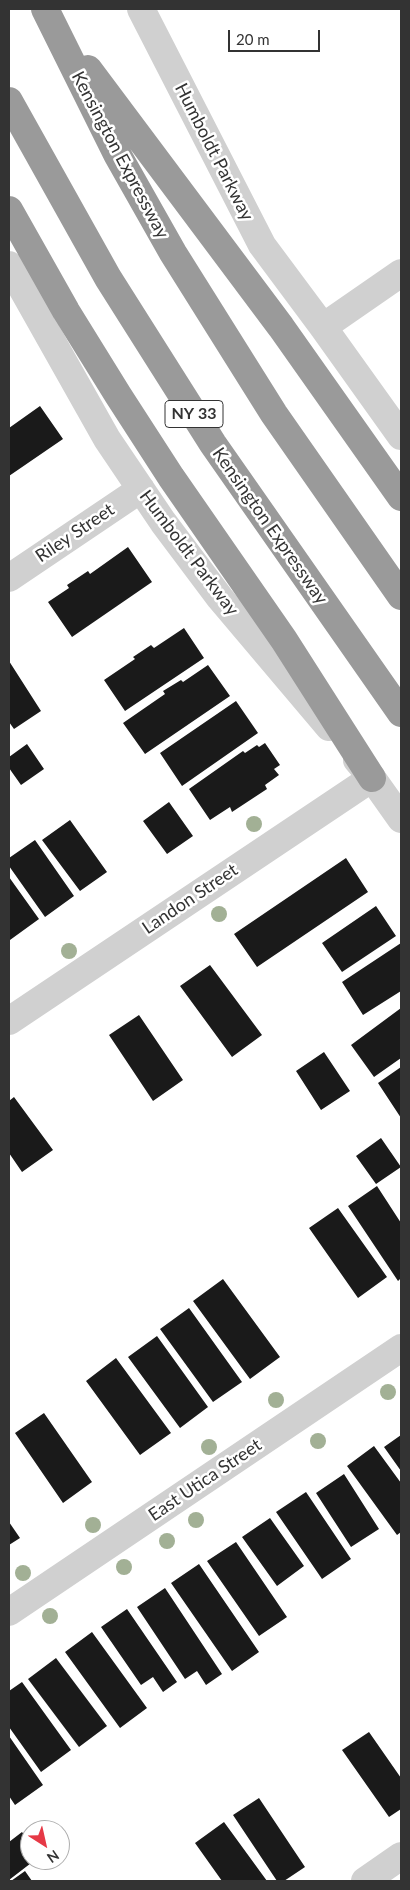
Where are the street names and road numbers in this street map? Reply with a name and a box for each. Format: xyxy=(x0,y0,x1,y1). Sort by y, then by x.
street label: Kensington Expressway xyxy=(67,68,173,242)
street label: Humboldt Parkway xyxy=(170,80,258,224)
road number: NY 33 xyxy=(165,400,223,428)
street label: Kensington Expressway xyxy=(208,443,332,609)
street label: Humboldt Parkway xyxy=(135,486,243,620)
street label: Riley Street xyxy=(32,499,118,567)
street label: Landon Street xyxy=(138,859,242,939)
street label: East Utica Street xyxy=(144,1434,266,1526)

